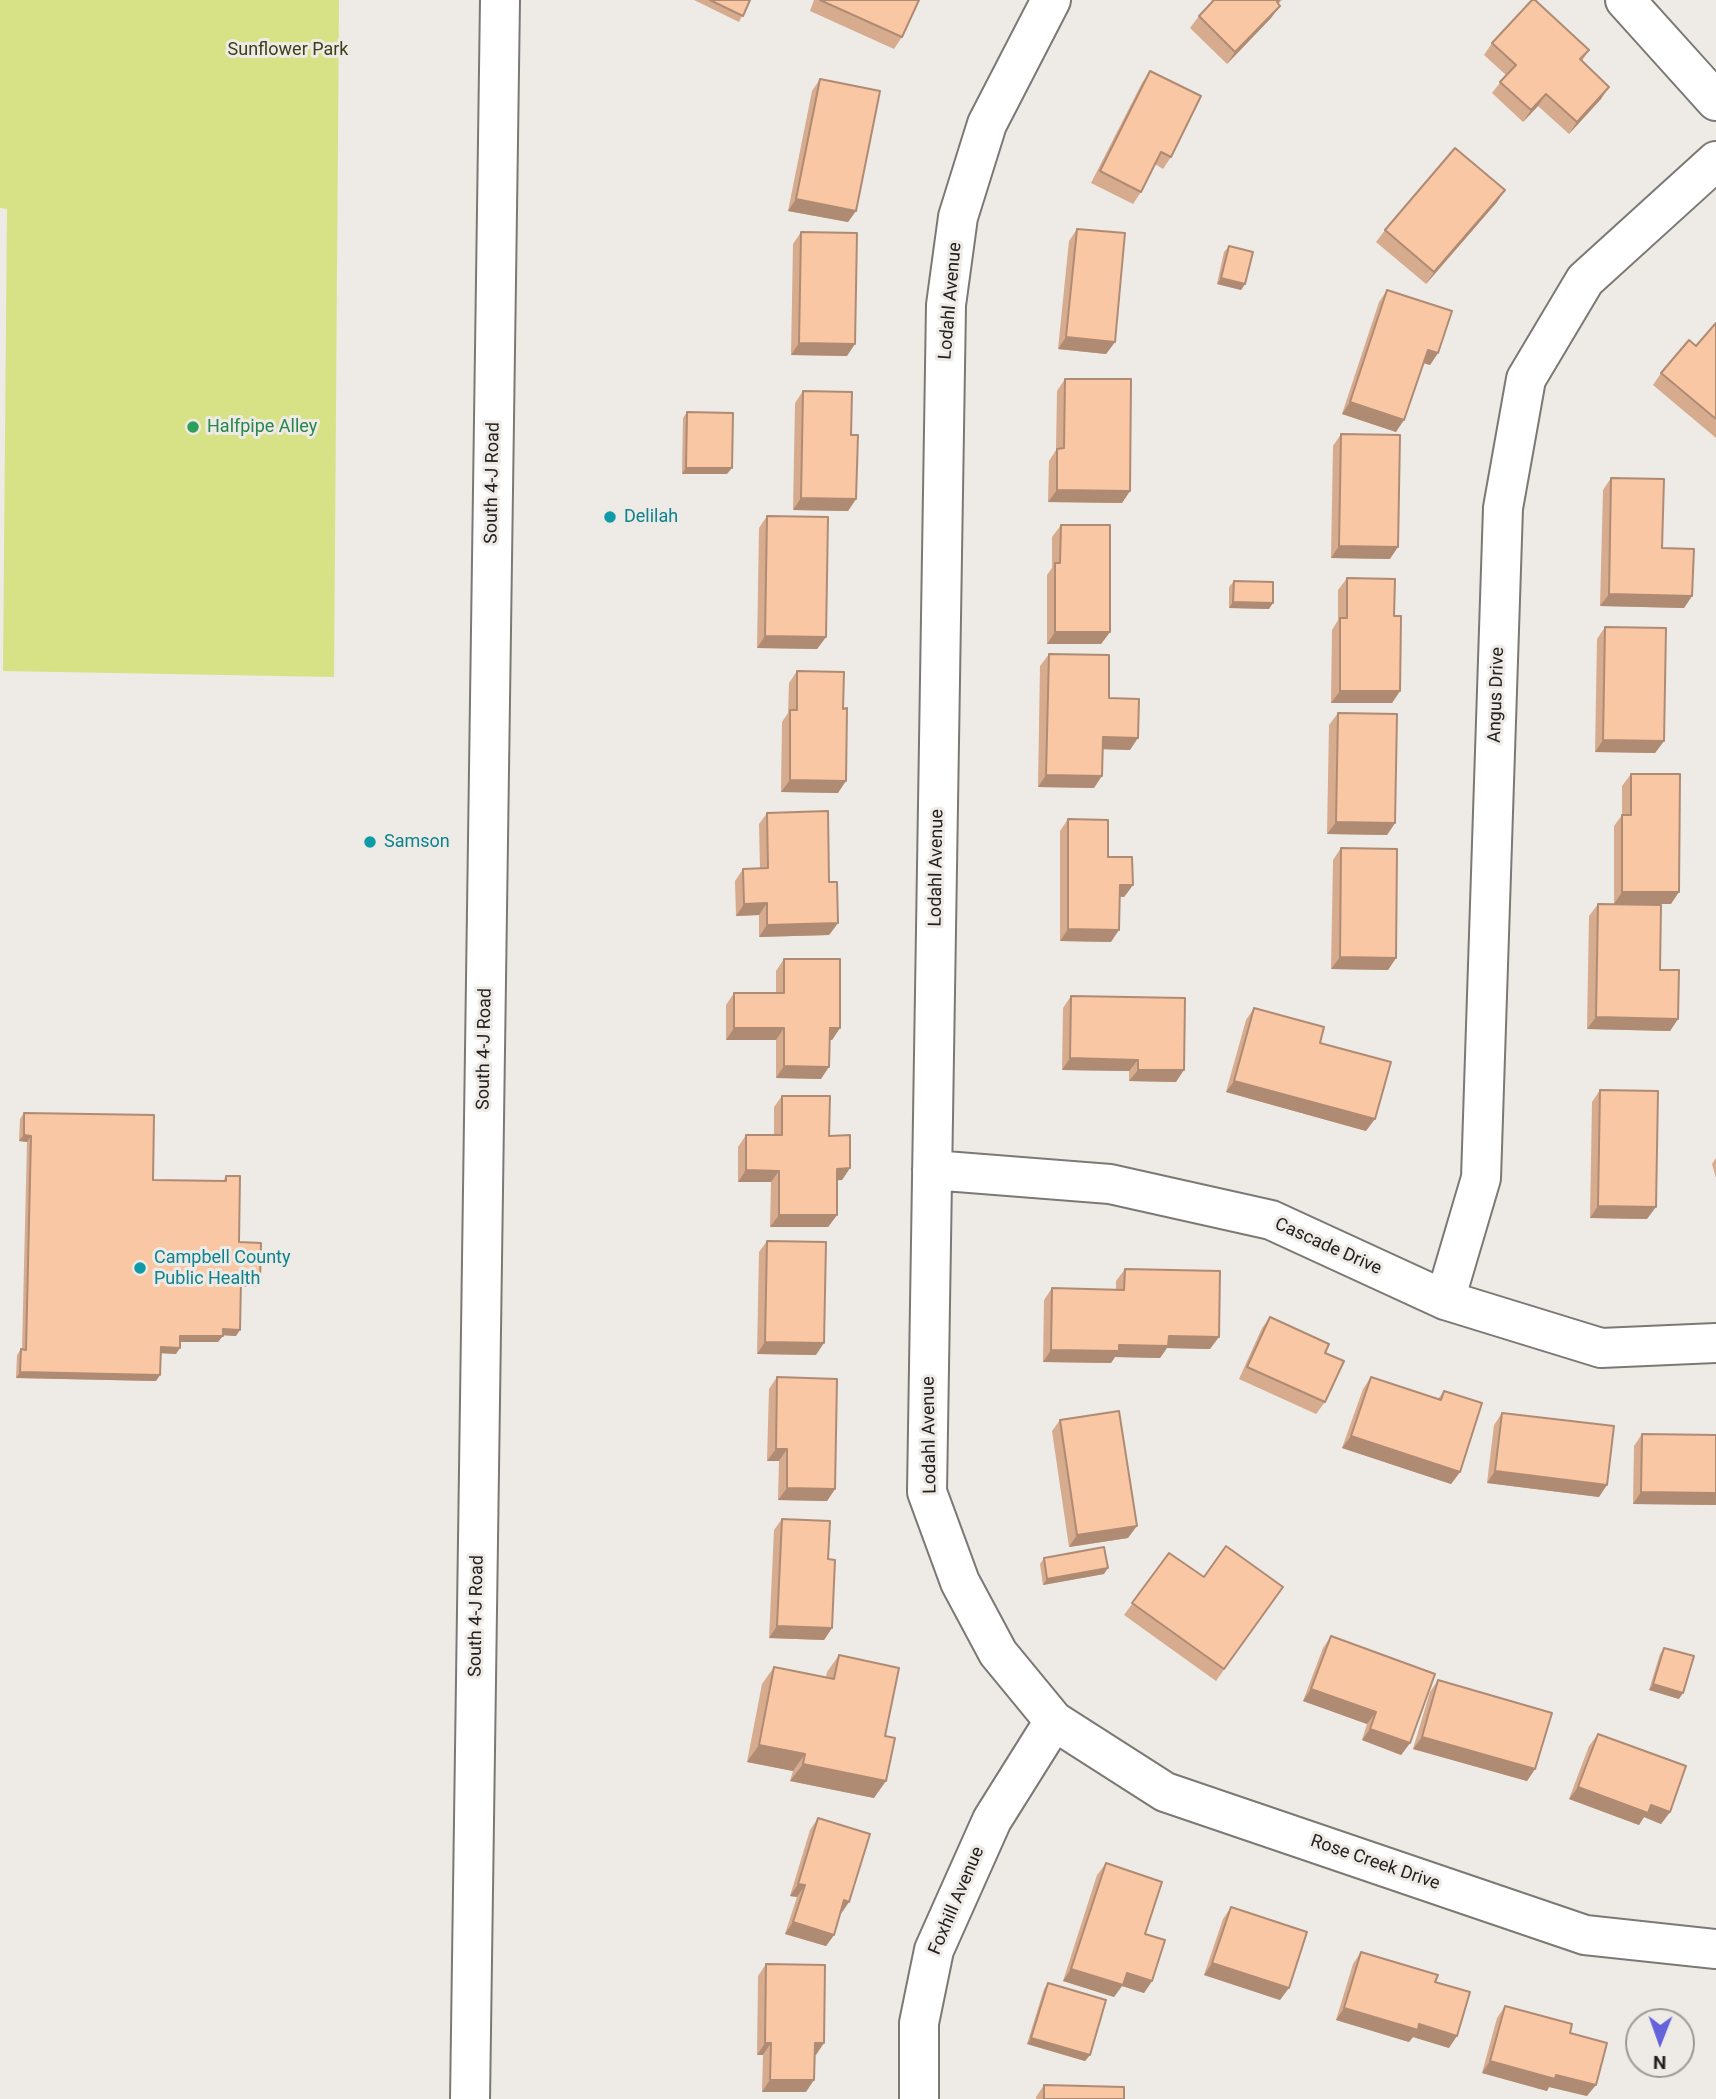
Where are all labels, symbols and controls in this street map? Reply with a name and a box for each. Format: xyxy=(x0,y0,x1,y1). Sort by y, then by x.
park label: Sunflower Park xyxy=(228,39,348,61)
street label: Lodahl Avenue xyxy=(935,242,967,360)
place label: Halfpipe Alley xyxy=(207,416,317,438)
marker: Halfpipe Alley xyxy=(185,419,201,435)
street label: South 4-J Road xyxy=(481,422,505,544)
place label: Delilah xyxy=(624,506,678,528)
marker: Delilah xyxy=(602,509,618,525)
street label: Angus Drive xyxy=(1485,647,1509,743)
street label: Lodahl Avenue xyxy=(925,809,949,927)
place label: Samson xyxy=(384,831,450,853)
marker: Samson xyxy=(362,834,378,850)
street label: South 4-J Road xyxy=(473,988,497,1110)
street label: Cascade Drive xyxy=(1271,1214,1385,1280)
place label: Campbell County Public Health xyxy=(154,1247,291,1290)
marker: Campbell County Public Health xyxy=(132,1260,148,1276)
street label: Lodahl Avenue xyxy=(918,1376,942,1494)
street label: South 4-J Road xyxy=(465,1555,489,1677)
street label: Rose Creek Drive xyxy=(1307,1831,1443,1895)
street label: Foxhill Avenue xyxy=(925,1844,989,1958)
north arrow xyxy=(1625,2008,1695,2078)
text: N xyxy=(1653,2051,1667,2074)

